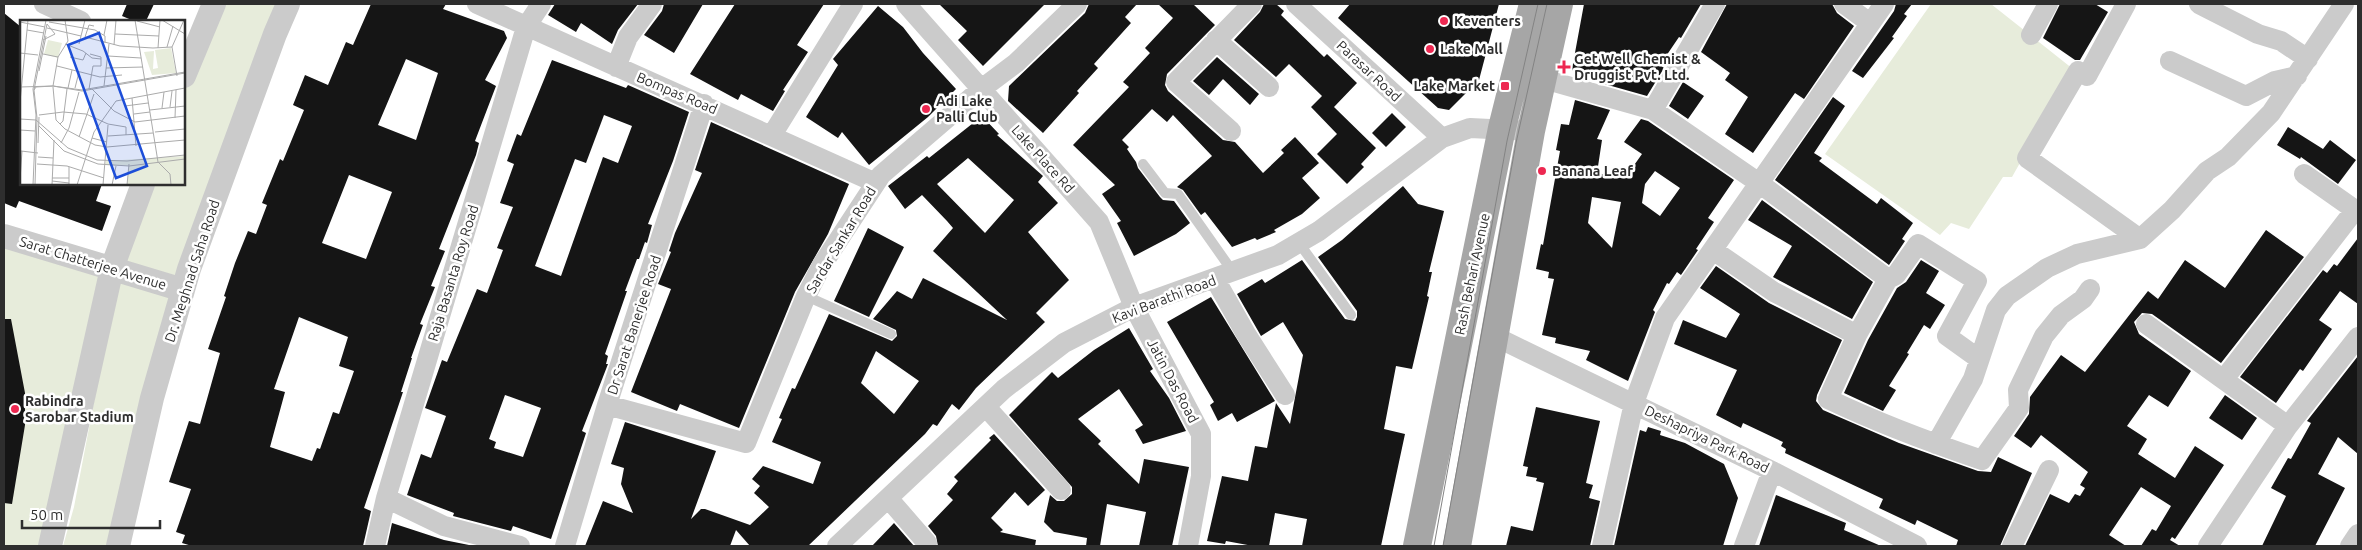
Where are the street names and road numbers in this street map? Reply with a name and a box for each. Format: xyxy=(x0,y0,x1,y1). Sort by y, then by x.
street label: Parasar Road xyxy=(1334,37,1404,105)
street label: Bompas Road xyxy=(634,69,720,117)
street label: Lake Place Rd xyxy=(1008,122,1078,196)
street label: Sardar Sankar Road xyxy=(803,184,879,296)
street label: Dr. Meghnad Saha Road xyxy=(161,198,223,344)
street label: Raja Basanta Roy Road xyxy=(425,203,481,343)
street label: Rash Behari Avenue xyxy=(1451,212,1493,336)
street label: Sarat Chatterjee Avenue xyxy=(18,233,168,293)
street label: Dr Sarat Banerjee Road xyxy=(604,253,664,397)
street label: Kavi Barathi Road xyxy=(1110,272,1218,326)
street label: Jatin Das Road xyxy=(1144,336,1202,426)
street label: Deshapriya Park Road xyxy=(1642,402,1772,476)

